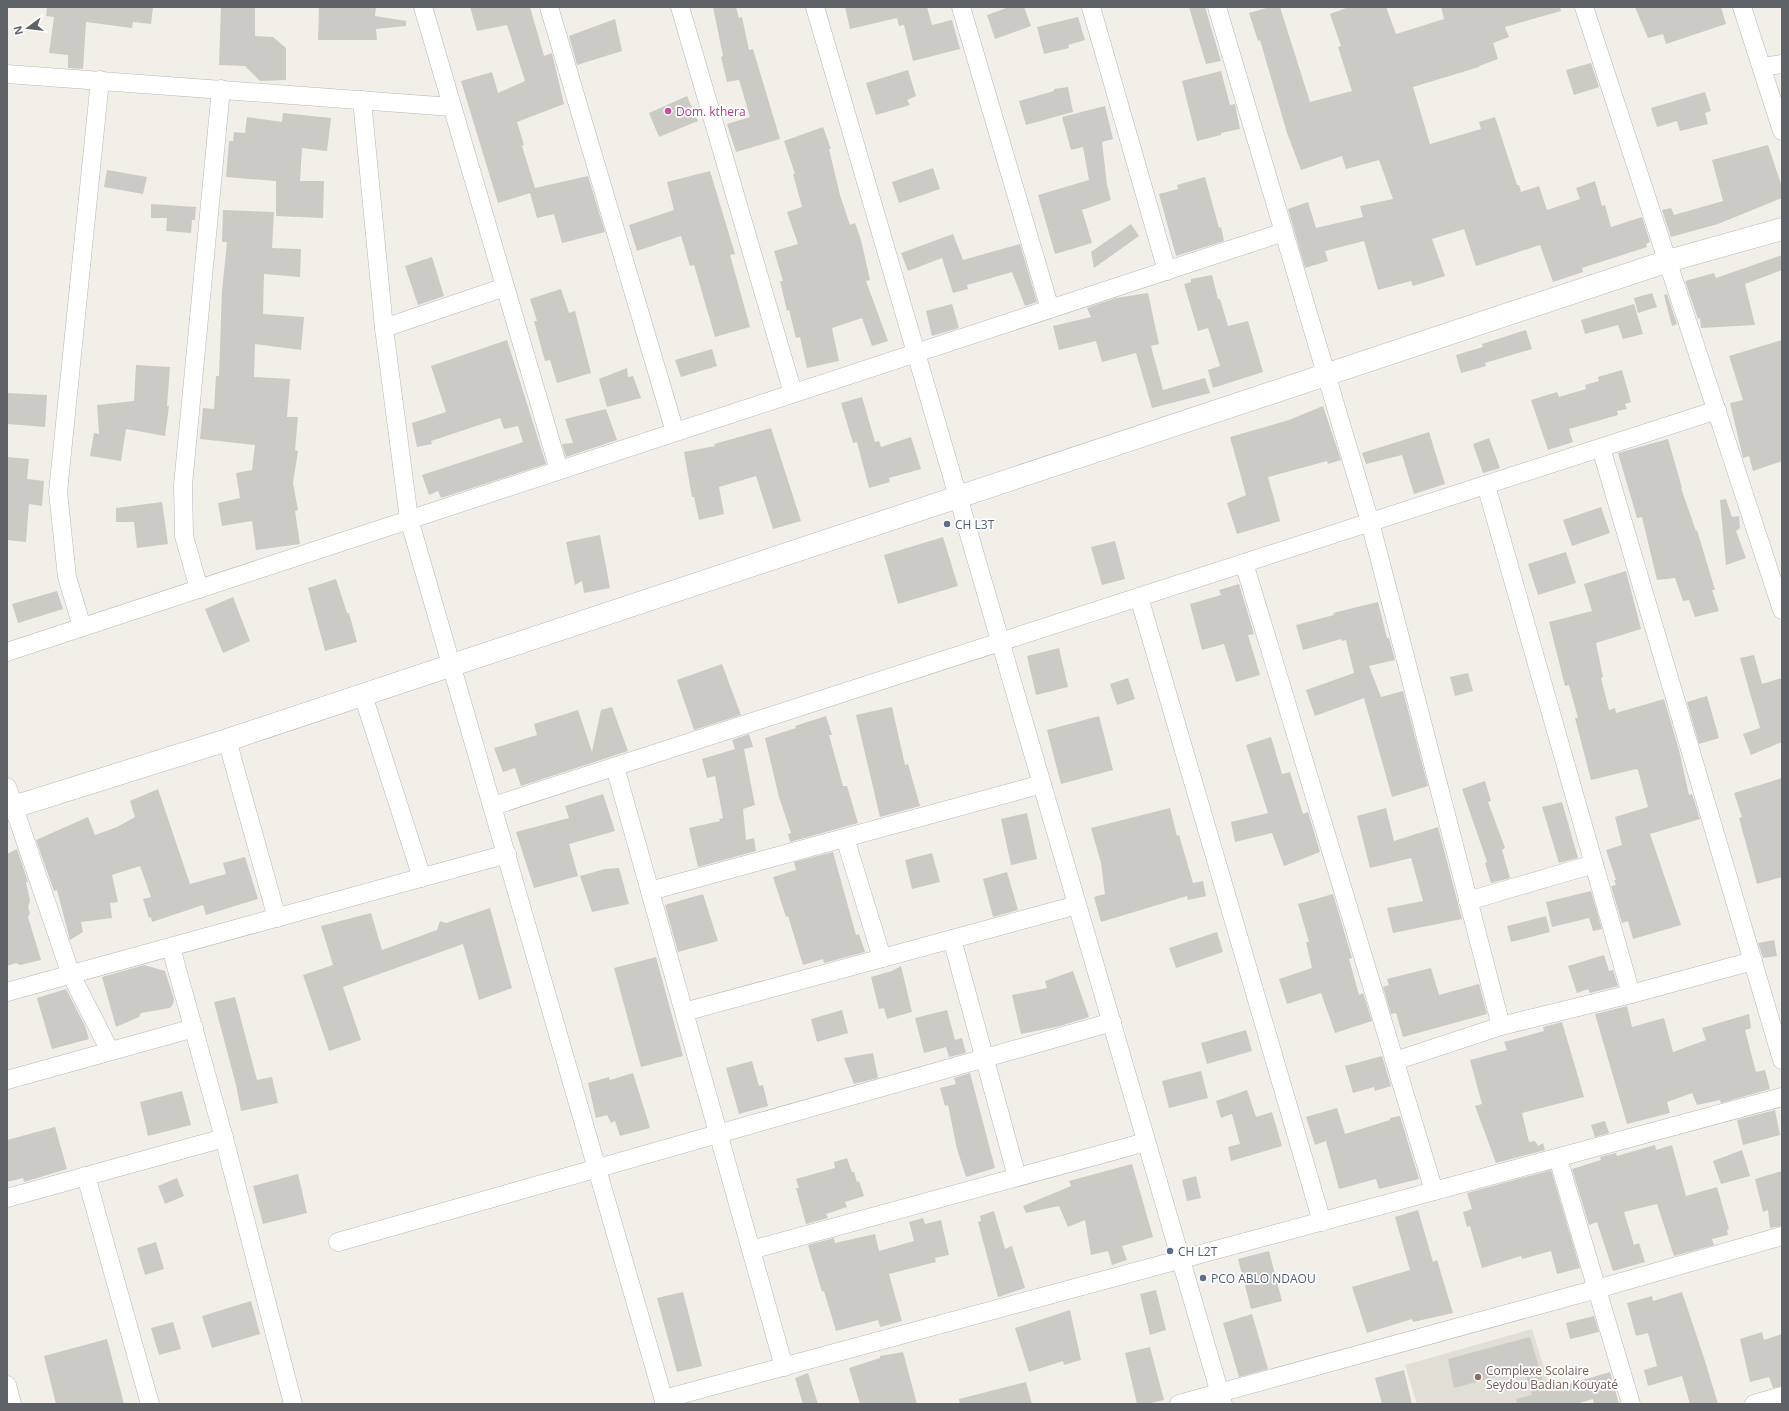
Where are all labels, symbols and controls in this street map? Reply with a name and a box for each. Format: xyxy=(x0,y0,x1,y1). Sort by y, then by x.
north arrow xyxy=(8,8,48,48)
text: N xyxy=(9,24,26,37)
place label: Dom. kthera xyxy=(676,103,746,120)
marker: Dom. kthera xyxy=(663,106,673,116)
place label: CH L3T xyxy=(955,516,995,533)
marker: CH L3T xyxy=(942,519,952,529)
place label: CH L2T xyxy=(1178,1243,1218,1260)
marker: CH L2T xyxy=(1165,1246,1175,1256)
place label: PCO ABLO NDAOU xyxy=(1211,1270,1316,1287)
marker: PCO ABLO NDAOU xyxy=(1198,1273,1208,1283)
place label: Complexe Scolaire Seydou Badian Kouyaté xyxy=(1486,1362,1618,1393)
marker: Complexe Scolaire Seydou Badian Kouyaté xyxy=(1473,1372,1483,1382)

